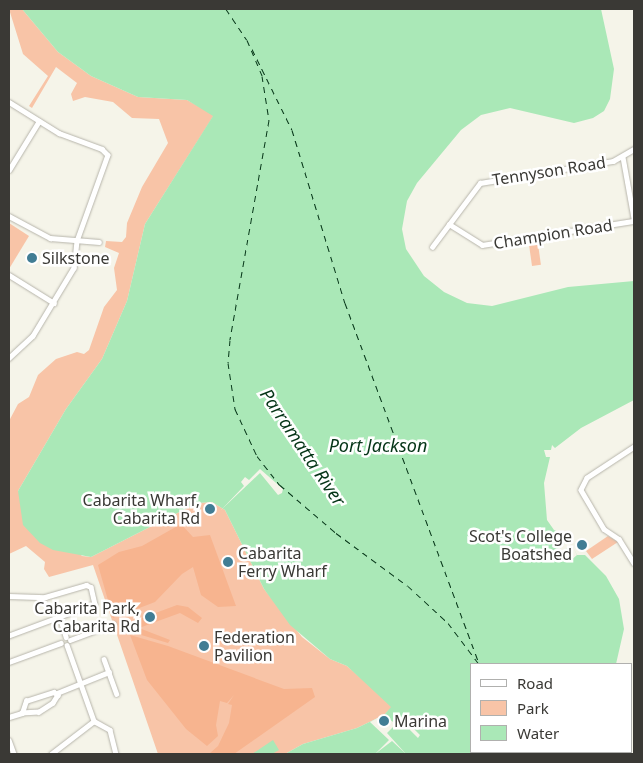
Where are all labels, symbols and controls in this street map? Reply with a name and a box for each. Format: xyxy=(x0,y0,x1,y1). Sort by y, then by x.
street label: Tennyson Road xyxy=(491,153,607,189)
street label: Champion Road xyxy=(492,215,614,253)
place label: Silkstone xyxy=(42,248,110,268)
marker: Silkstone xyxy=(26,252,38,264)
water label: Parramatta River xyxy=(256,384,350,510)
water label: Port Jackson xyxy=(329,434,427,456)
place label: Cabarita Wharf, Cabarita Rd xyxy=(83,490,200,528)
marker: Cabarita Wharf, Cabarita Rd xyxy=(204,503,216,515)
place label: Scot's College Boatshed xyxy=(469,526,572,564)
marker: Scot's College Boatshed xyxy=(576,539,588,551)
place label: Cabarita Ferry Wharf xyxy=(238,543,327,581)
marker: Cabarita Ferry Wharf xyxy=(222,556,234,568)
place label: Cabarita Park, Cabarita Rd xyxy=(34,598,140,636)
marker: Cabarita Park, Cabarita Rd xyxy=(144,611,156,623)
place label: Federation Pavilion xyxy=(214,627,295,665)
marker: Federation Pavilion xyxy=(198,640,210,652)
legend xyxy=(470,663,633,753)
text: Road xyxy=(517,673,553,693)
text: Park xyxy=(517,698,549,718)
place label: Marina xyxy=(394,711,447,731)
marker: Marina xyxy=(378,715,390,727)
text: Water xyxy=(517,723,559,743)

